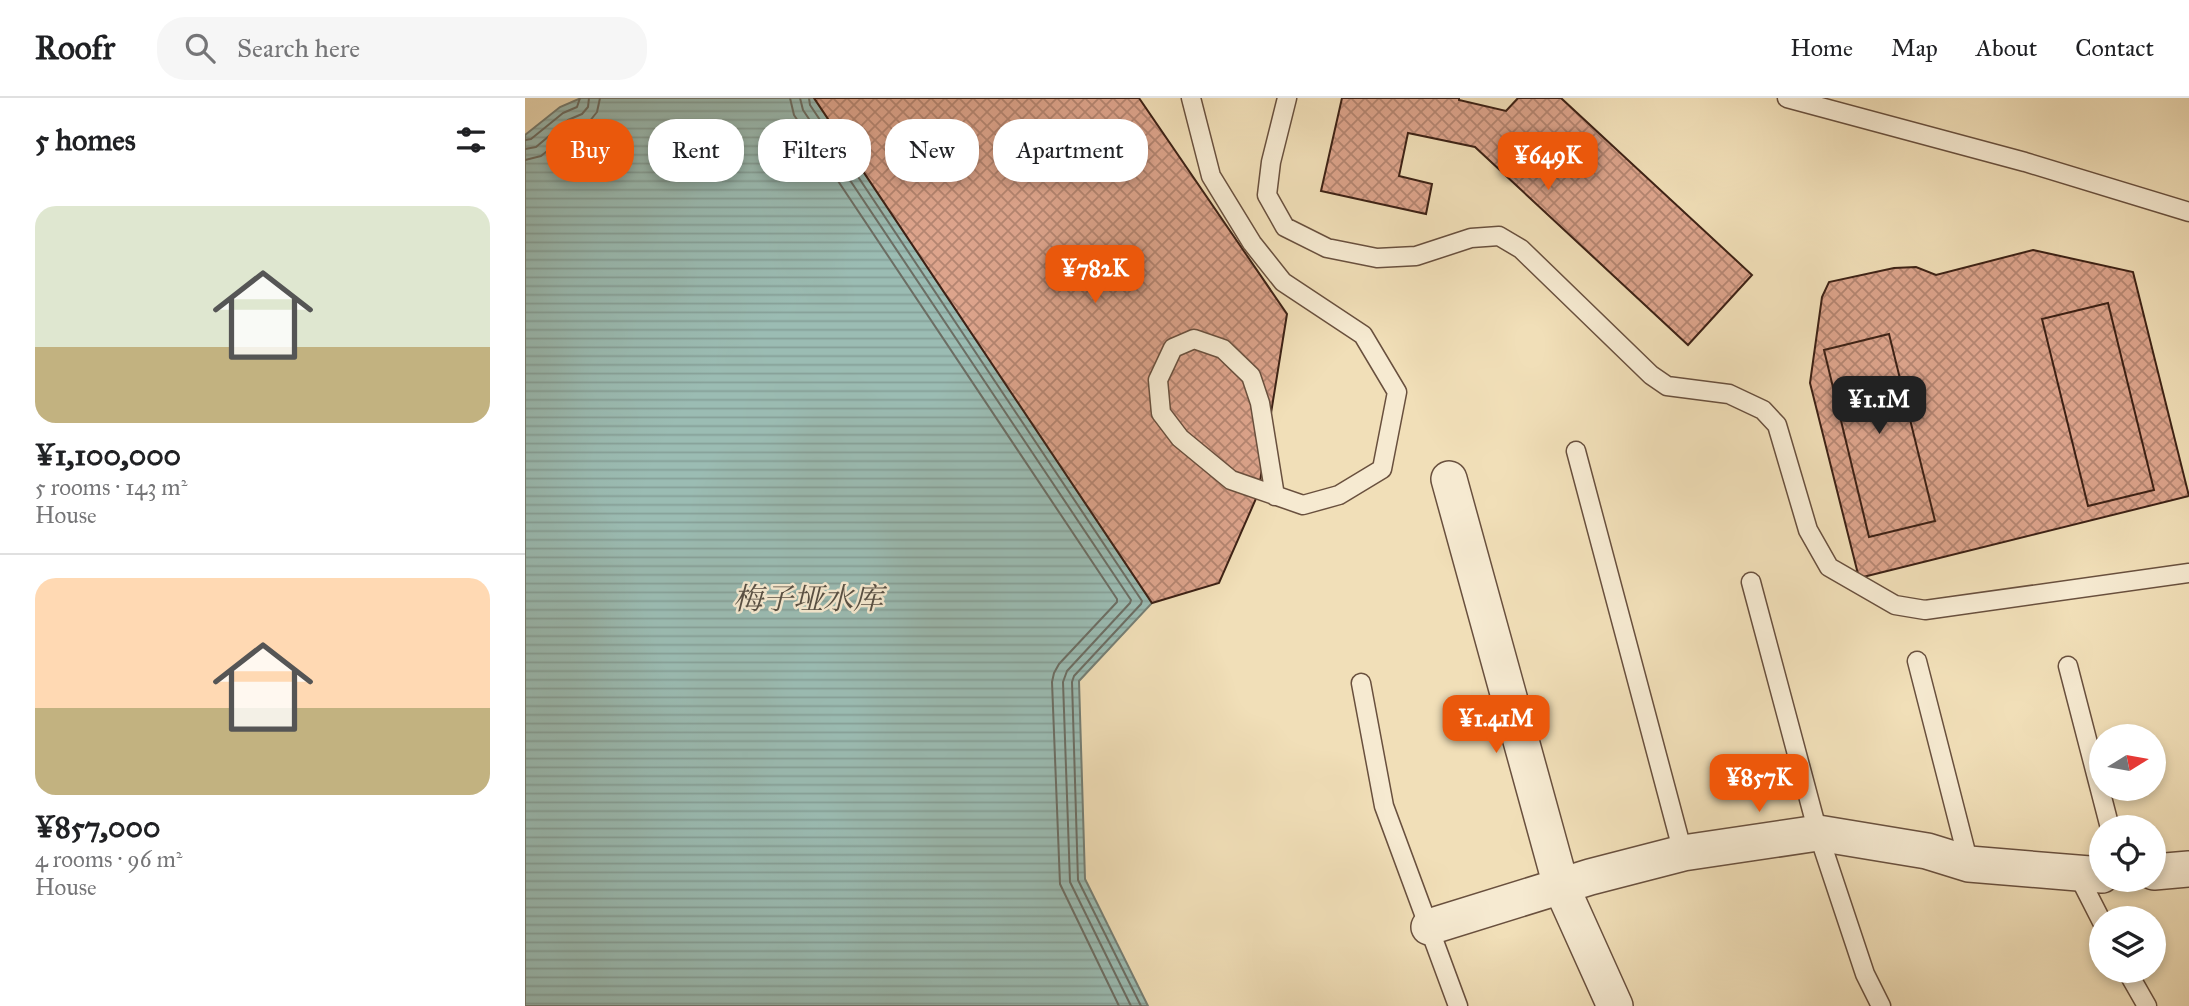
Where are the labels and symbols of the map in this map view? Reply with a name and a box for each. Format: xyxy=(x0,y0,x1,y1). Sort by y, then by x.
pin: ¥649K xyxy=(1499,132,1597,192)
pin: ¥782K xyxy=(1046,246,1144,305)
pin: ¥1.1M xyxy=(1830,376,1928,436)
water label: 梅子垭水库 xyxy=(733,581,888,617)
pin: ¥1.41M xyxy=(1439,696,1553,755)
north arrow xyxy=(2089,724,2167,802)
pin: ¥857K xyxy=(1710,754,1808,814)

